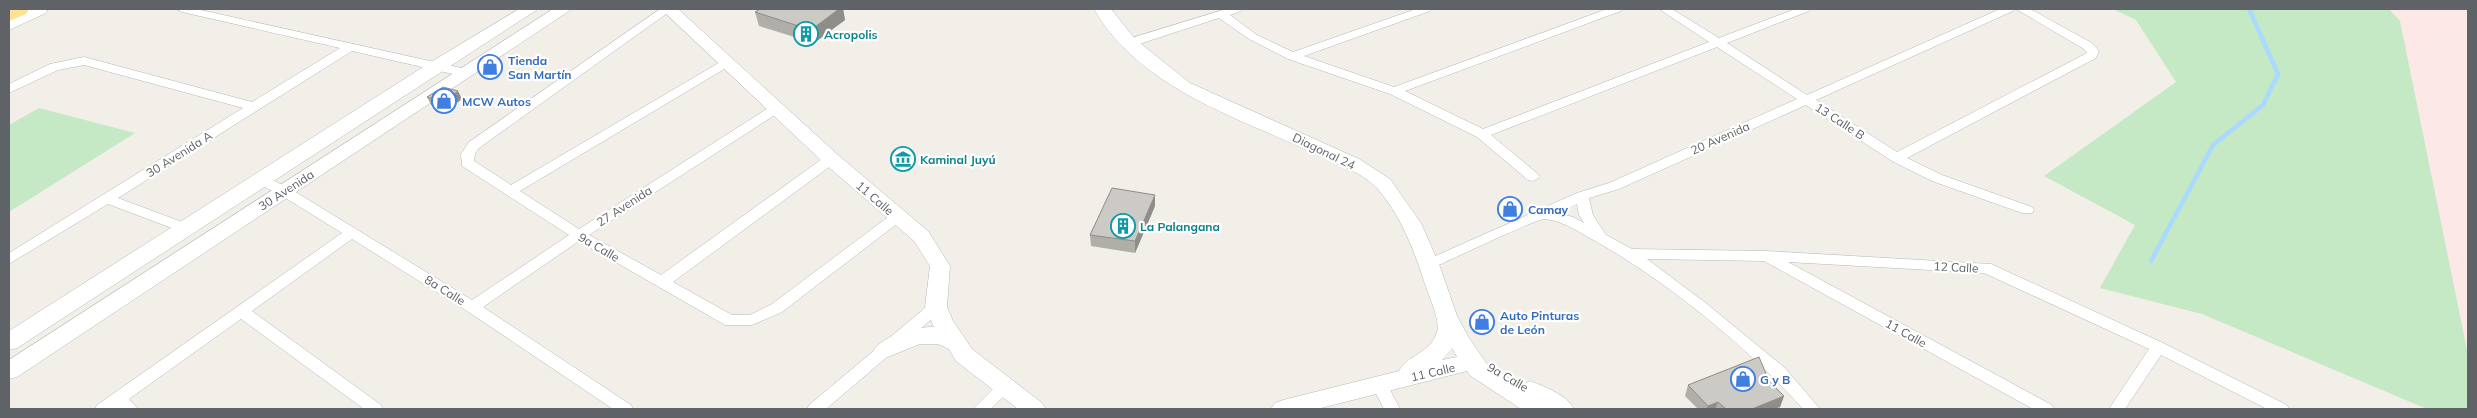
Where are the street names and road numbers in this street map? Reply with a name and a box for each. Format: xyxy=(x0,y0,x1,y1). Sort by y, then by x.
street label: 13 Calle B xyxy=(1812,99,1868,143)
street label: 20 Avenida xyxy=(1688,118,1752,158)
street label: 30 Avenida A xyxy=(143,128,215,180)
street label: Diagonal 24 xyxy=(1290,129,1358,173)
street label: 30 Avenida xyxy=(255,167,317,213)
street label: 11 Calle xyxy=(853,178,897,218)
street label: 27 Avenida xyxy=(593,183,655,229)
street label: 9a Calle xyxy=(576,229,622,265)
street label: 12 Calle xyxy=(1933,258,1979,276)
street label: 8a Calle xyxy=(422,272,468,308)
street label: 11 Calle xyxy=(1883,316,1929,350)
street label: 9a Calle xyxy=(1485,359,1531,395)
street label: 11 Calle xyxy=(1409,360,1457,384)

